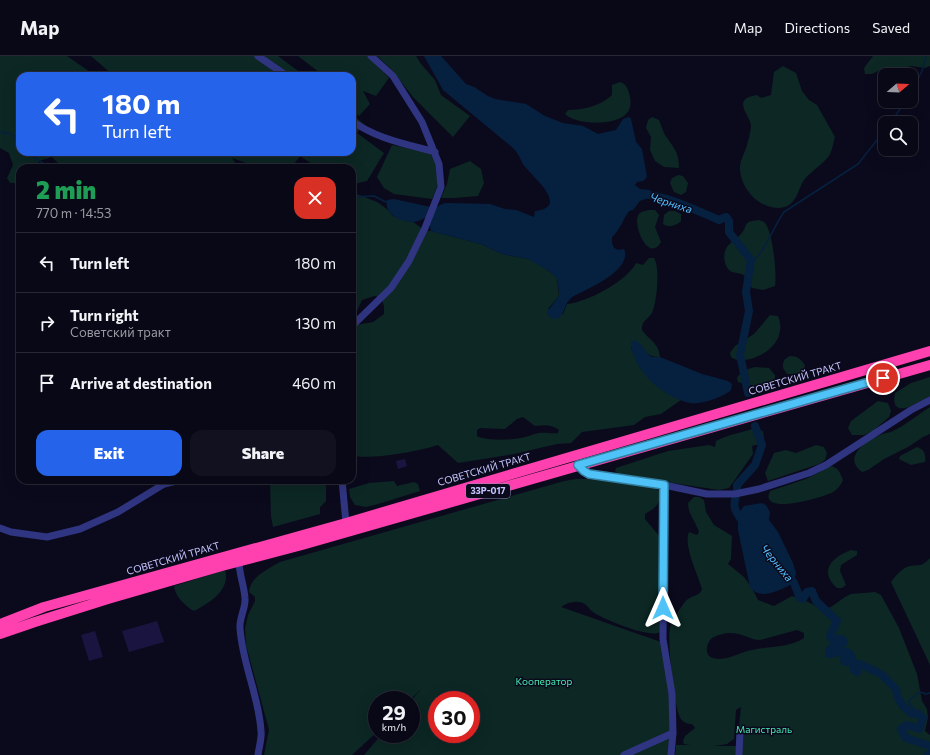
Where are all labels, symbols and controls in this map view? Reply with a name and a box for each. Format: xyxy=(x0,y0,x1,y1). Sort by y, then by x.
text: Map xyxy=(20,16,59,39)
text: Map xyxy=(734,19,763,36)
text: Directions xyxy=(785,19,850,36)
text: Saved xyxy=(872,19,910,36)
north arrow xyxy=(878,68,918,108)
map controls xyxy=(878,68,918,156)
text: 180 m xyxy=(102,86,180,120)
icon: left xyxy=(36,88,88,140)
button: search xyxy=(878,116,918,156)
text: Turn left xyxy=(102,120,171,142)
text: 2 min xyxy=(36,175,96,204)
button: close xyxy=(294,177,336,219)
water label: Черниха xyxy=(648,190,694,216)
text: 770 m · 14:53 xyxy=(36,205,111,221)
icon: left xyxy=(36,252,58,274)
text: Turn left xyxy=(70,254,129,272)
text: 180 m xyxy=(295,254,336,272)
text: Turn right xyxy=(70,306,139,324)
icon: right xyxy=(36,312,58,334)
text: 130 m xyxy=(295,314,336,332)
text: Советский тракт xyxy=(70,324,171,340)
street label: СОВЕТСКИЙ ТРАКТ xyxy=(747,359,843,397)
pin xyxy=(866,361,900,395)
icon: arrive xyxy=(872,367,894,389)
icon: arrive xyxy=(36,372,58,394)
text: Arrive at destination xyxy=(70,374,212,392)
text: 460 m xyxy=(292,374,336,392)
button: Exit xyxy=(36,430,182,476)
button: Share xyxy=(190,430,336,476)
street label: СОВЕТСКИЙ ТРАКТ xyxy=(436,450,532,488)
road number: 33Р-017 xyxy=(466,484,510,498)
street label: СОВЕТСКИЙ ТРАКТ xyxy=(125,539,221,577)
water label: Черниха xyxy=(759,542,796,584)
position arrow xyxy=(642,587,684,629)
park label: Кооператор xyxy=(516,675,573,687)
speed limit sign: 30 xyxy=(428,691,480,743)
text: 29 xyxy=(382,700,406,724)
text: km/h xyxy=(382,721,406,733)
park label: Магистраль xyxy=(736,723,792,735)

